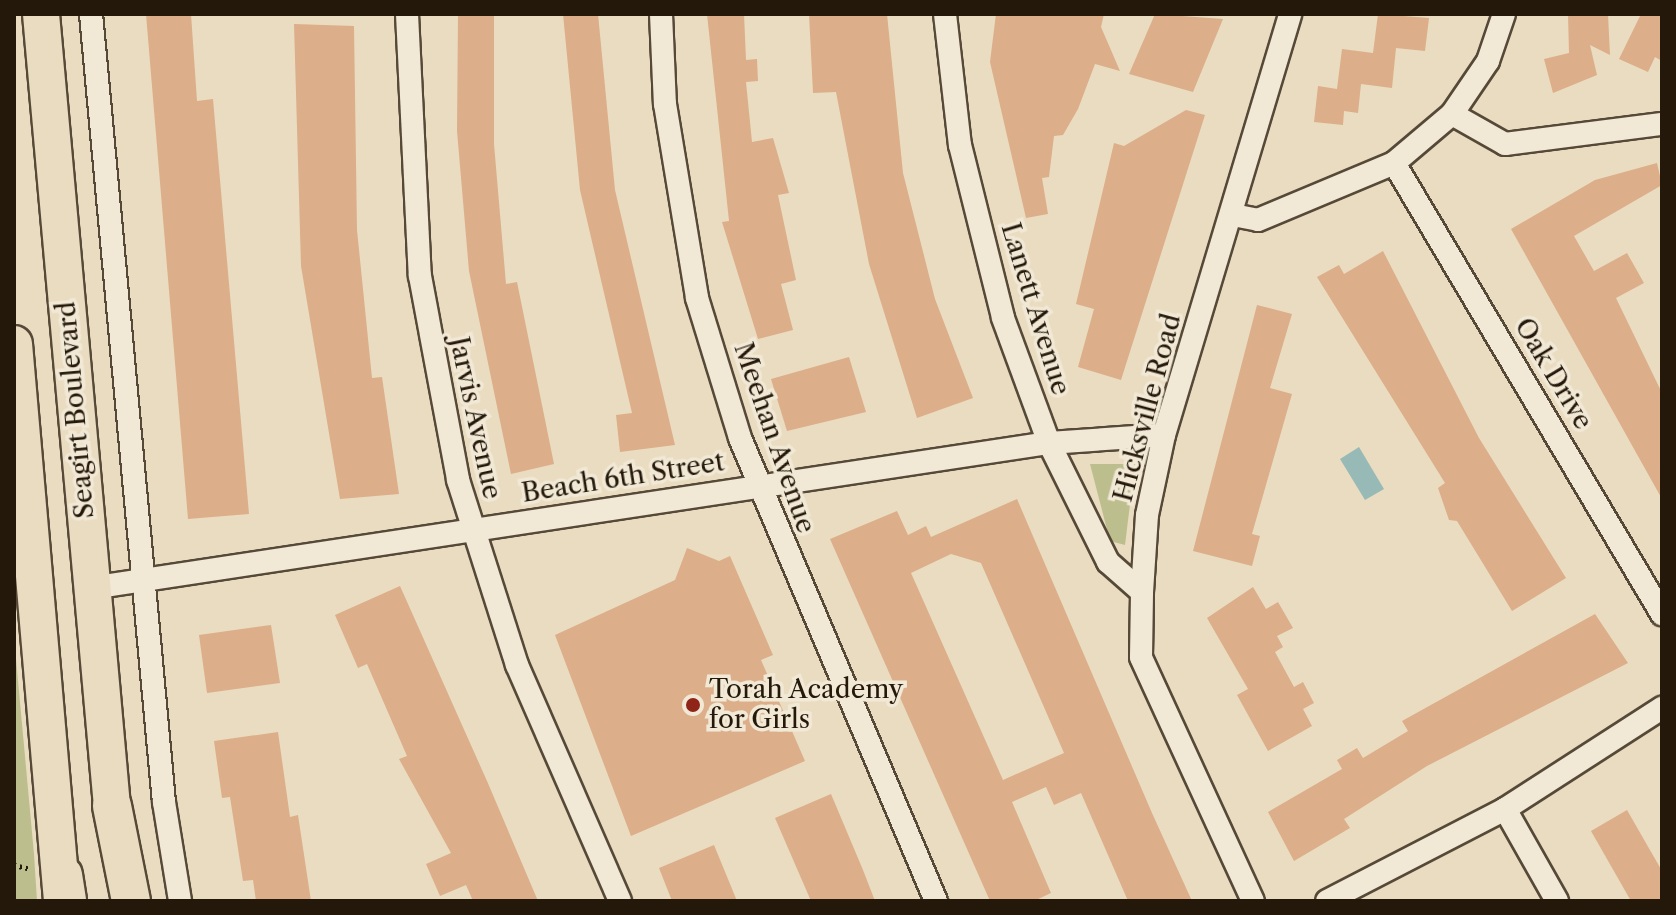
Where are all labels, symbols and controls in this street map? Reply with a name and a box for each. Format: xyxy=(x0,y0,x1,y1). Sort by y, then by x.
street label: Lanett Avenue xyxy=(994,219,1076,399)
street label: Seagirt Boulevard xyxy=(51,300,101,520)
street label: Hicksville Road xyxy=(1108,311,1188,505)
street label: Oak Drive xyxy=(1507,312,1599,436)
street label: Jarvis Avenue xyxy=(442,333,508,503)
street label: Meehan Avenue xyxy=(727,338,821,538)
street label: Beach 6th Street xyxy=(520,447,726,509)
place label: Torah Academy for Girls xyxy=(709,674,904,736)
marker: Torah Academy for Girls xyxy=(684,696,702,714)

